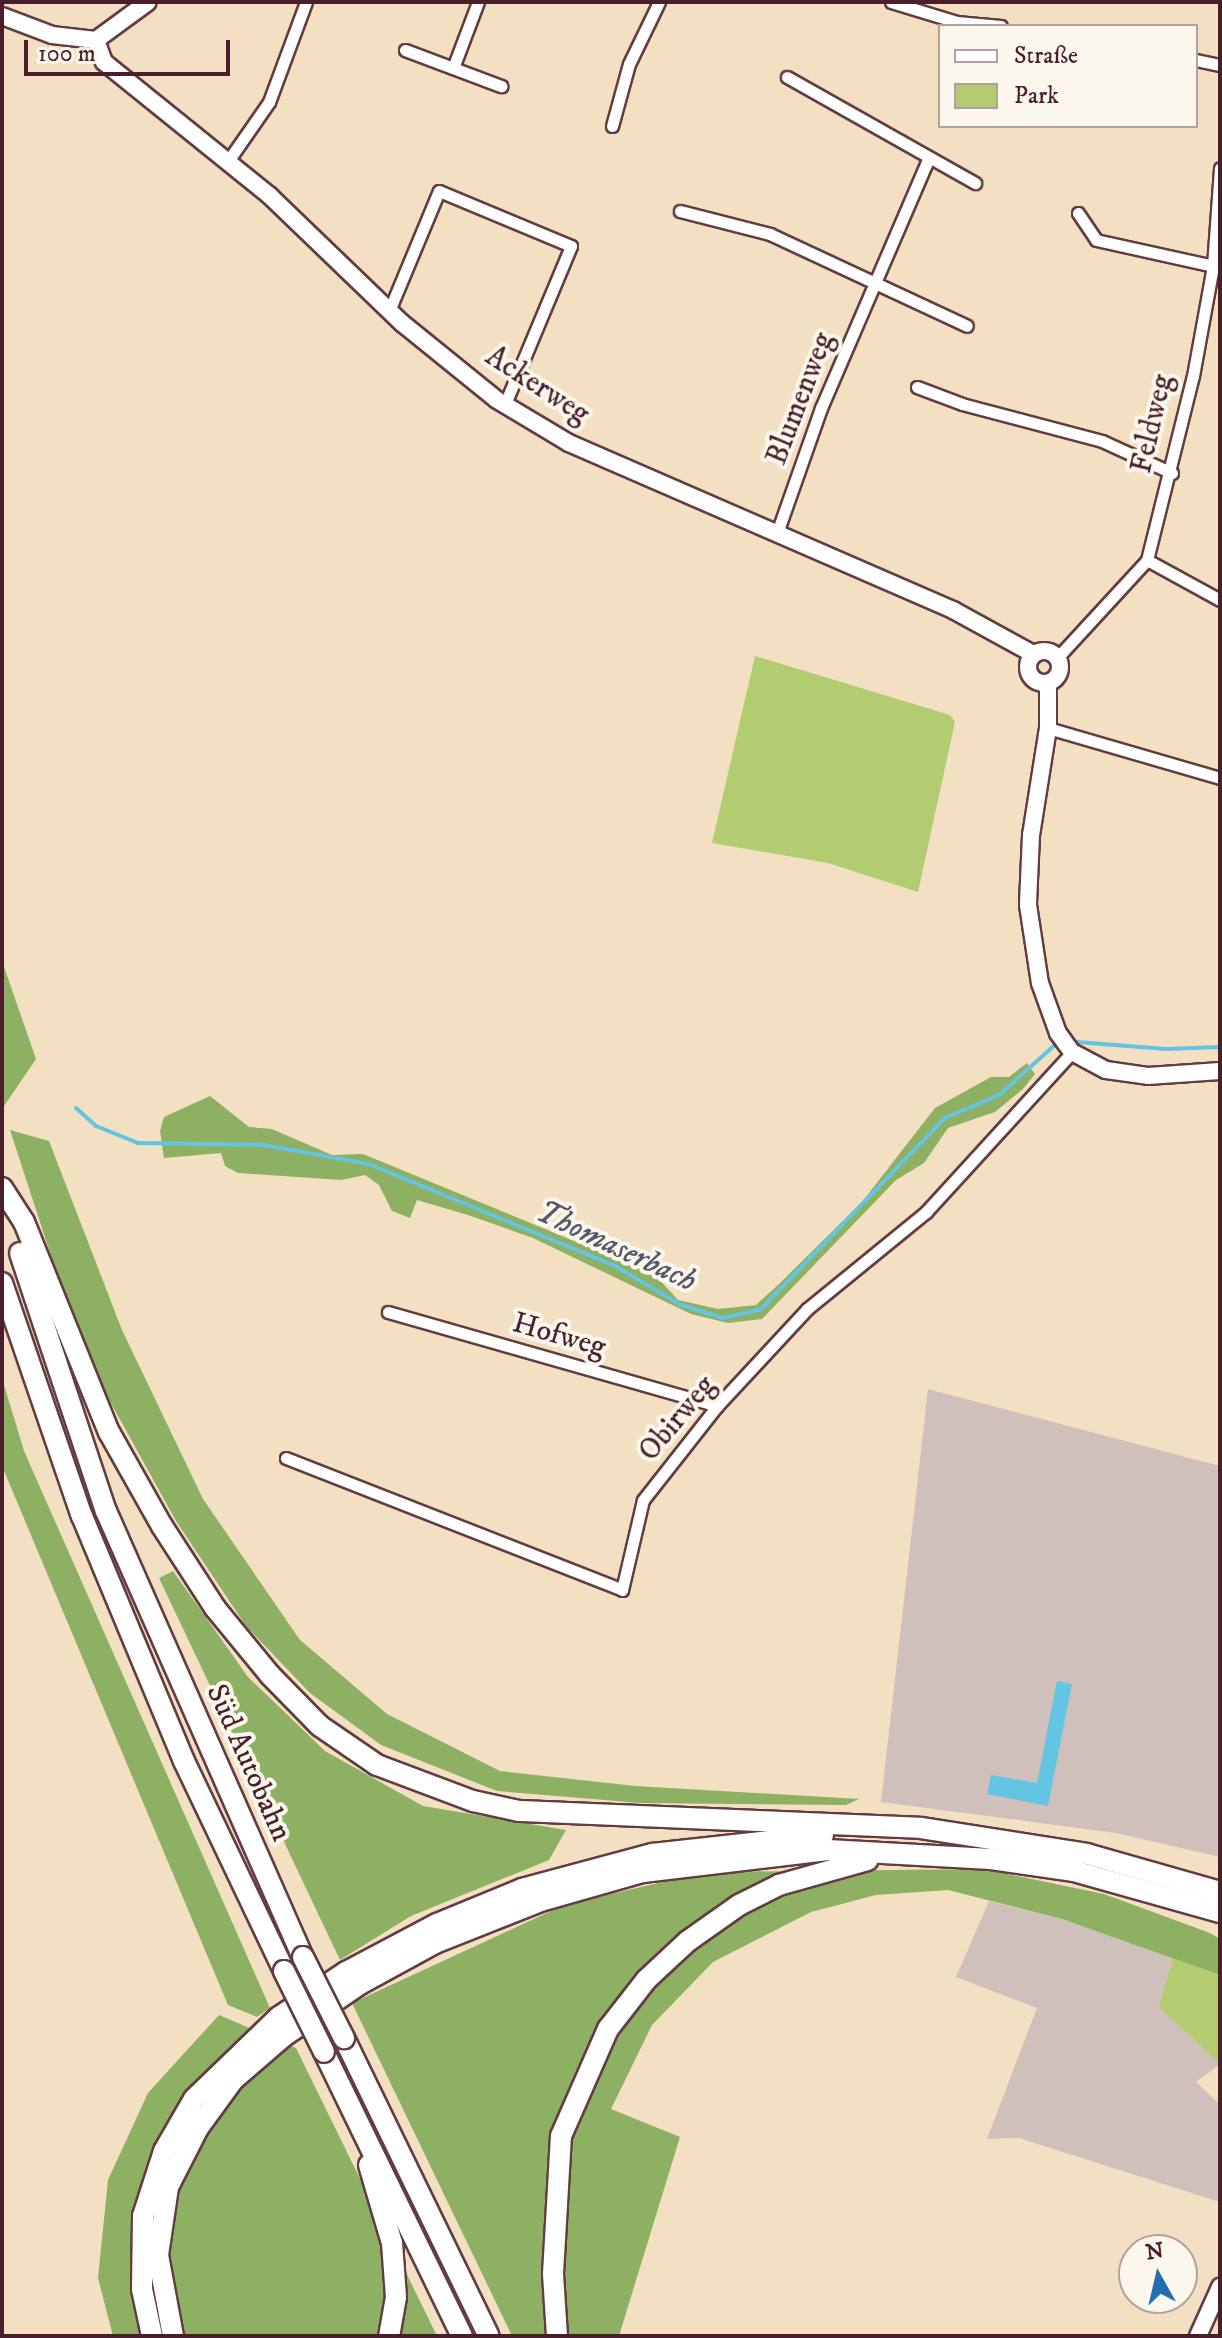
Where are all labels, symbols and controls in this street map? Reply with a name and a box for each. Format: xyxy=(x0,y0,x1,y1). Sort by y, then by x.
scale bar xyxy=(28,24,234,74)
legend xyxy=(938,24,1198,128)
text: 100 m xyxy=(38,39,96,69)
text: Straße xyxy=(1014,41,1078,71)
text: Park xyxy=(1014,81,1059,111)
street label: Blumenweg xyxy=(759,328,843,470)
street label: Ackerweg xyxy=(478,339,596,433)
street label: Feldweg xyxy=(1124,371,1182,477)
water label: Thomaserbach xyxy=(530,1193,702,1301)
street label: Hofweg xyxy=(508,1306,610,1366)
street label: Obirweg xyxy=(632,1369,724,1469)
street label: Süd Autobahn xyxy=(197,1679,299,1847)
north arrow xyxy=(1118,2234,1198,2314)
text: N xyxy=(1144,2237,1166,2266)

